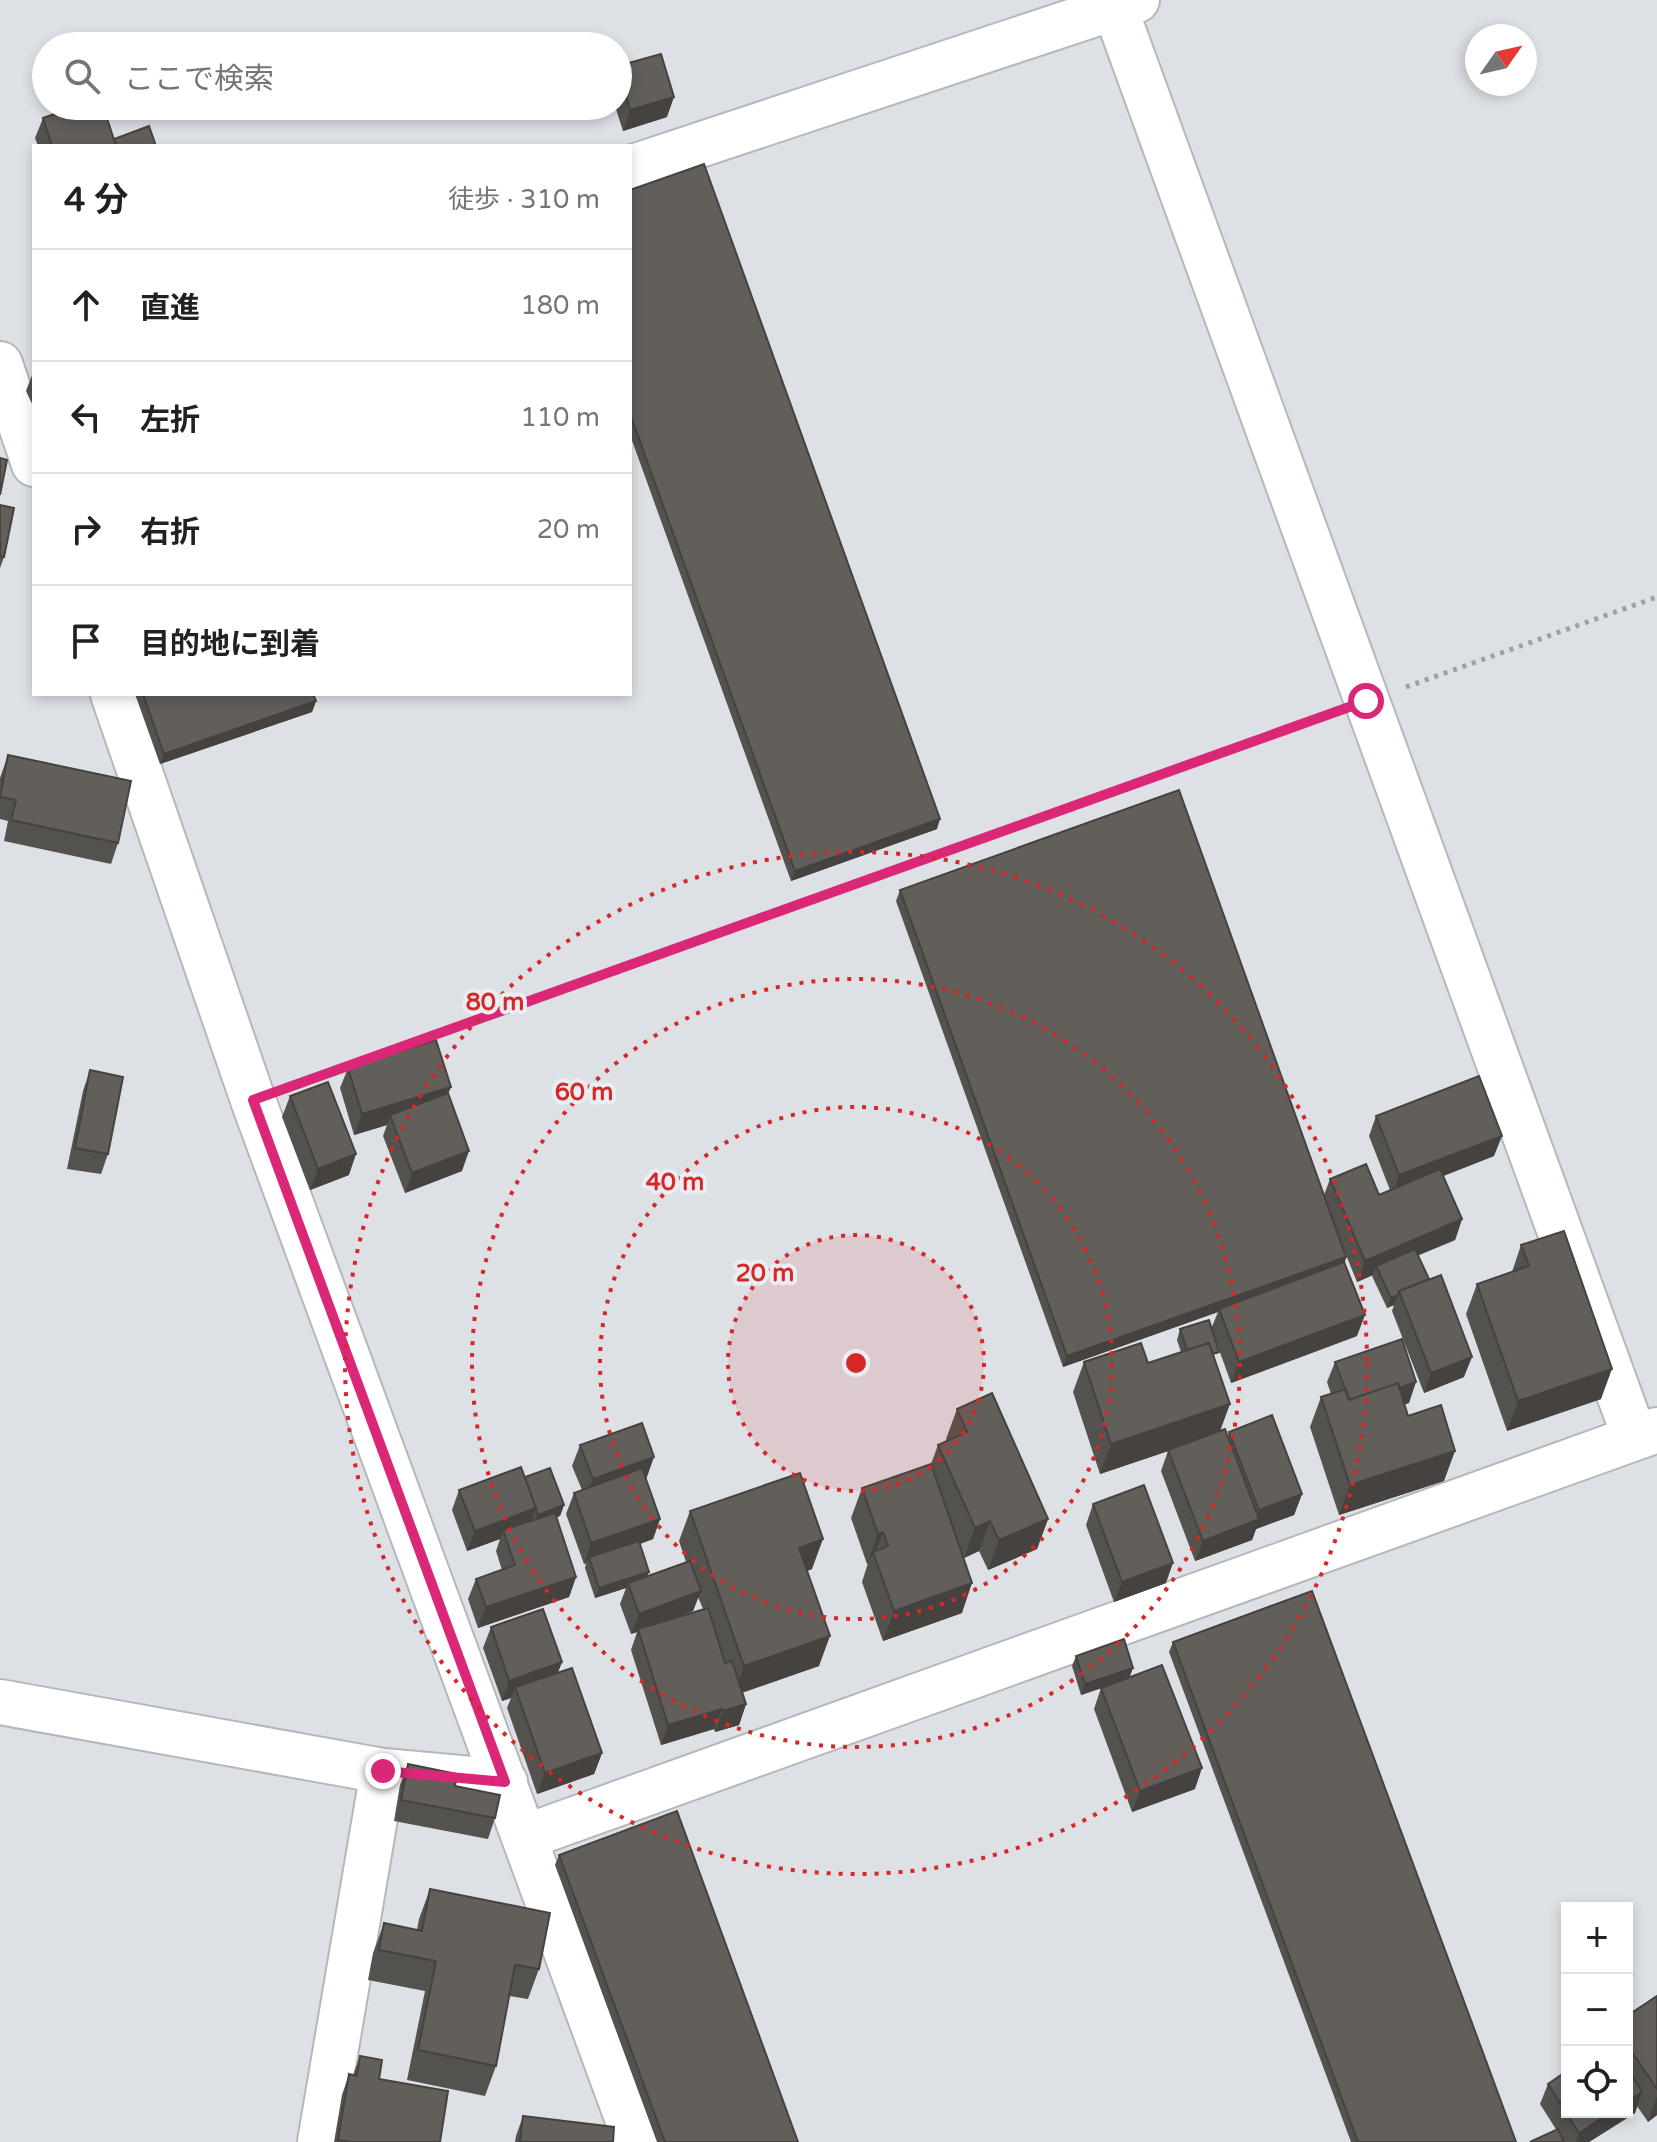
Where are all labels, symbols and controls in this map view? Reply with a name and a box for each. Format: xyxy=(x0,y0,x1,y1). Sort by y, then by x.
north arrow xyxy=(1465,24,1537,96)
search box xyxy=(32,32,632,120)
icon: search xyxy=(60,54,104,98)
text: ここで検索 xyxy=(124,61,274,98)
text: 4 分 xyxy=(64,180,128,221)
text: 徒歩 · 310 m xyxy=(448,184,600,215)
icon: ahead xyxy=(64,283,108,327)
text: 直進 xyxy=(140,290,200,327)
text: 180 m xyxy=(520,290,600,321)
icon: left xyxy=(64,395,108,439)
text: 左折 xyxy=(140,402,200,439)
text: 110 m xyxy=(520,402,600,433)
icon: right xyxy=(64,507,108,551)
text: 右折 xyxy=(140,514,200,551)
text: 20 m xyxy=(537,514,600,545)
icon: arrive xyxy=(64,619,108,663)
text: 目的地に到着 xyxy=(140,626,320,663)
route start xyxy=(1348,683,1384,719)
text: 80 m xyxy=(466,988,524,1017)
text: 60 m xyxy=(555,1078,613,1107)
text: 40 m xyxy=(646,1168,704,1197)
text: 20 m xyxy=(736,1259,794,1288)
centre of rings xyxy=(842,1349,870,1377)
route end xyxy=(365,1753,401,1789)
map controls xyxy=(1561,1902,1633,2118)
button: + xyxy=(1561,1902,1633,1974)
button: − xyxy=(1561,1974,1633,2046)
button: locate xyxy=(1561,2046,1633,2118)

